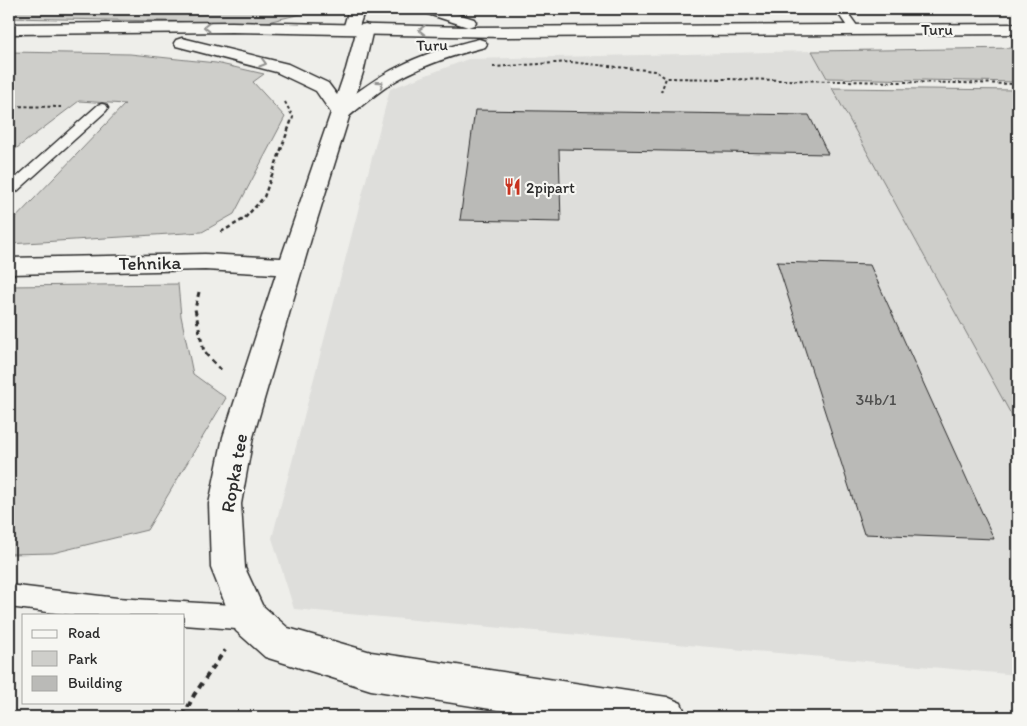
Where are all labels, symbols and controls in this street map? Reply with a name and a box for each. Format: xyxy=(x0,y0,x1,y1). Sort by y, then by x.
street label: Turu xyxy=(921,20,953,39)
one-way arrow xyxy=(202,22,210,32)
one-way arrow xyxy=(417,24,425,35)
street label: Turu xyxy=(416,35,448,55)
one-way arrow xyxy=(258,57,266,67)
one-way arrow xyxy=(374,81,384,90)
restaurant icon: 2pipart xyxy=(502,177,522,197)
place label: 2pipart xyxy=(526,178,575,197)
street label: Tehnika xyxy=(118,251,182,275)
house number: 34b/1 xyxy=(856,390,897,409)
street label: Ropka tee xyxy=(216,432,252,514)
legend xyxy=(22,614,185,704)
text: Road xyxy=(68,624,101,642)
text: Park xyxy=(68,650,98,668)
text: Building xyxy=(68,674,122,692)

